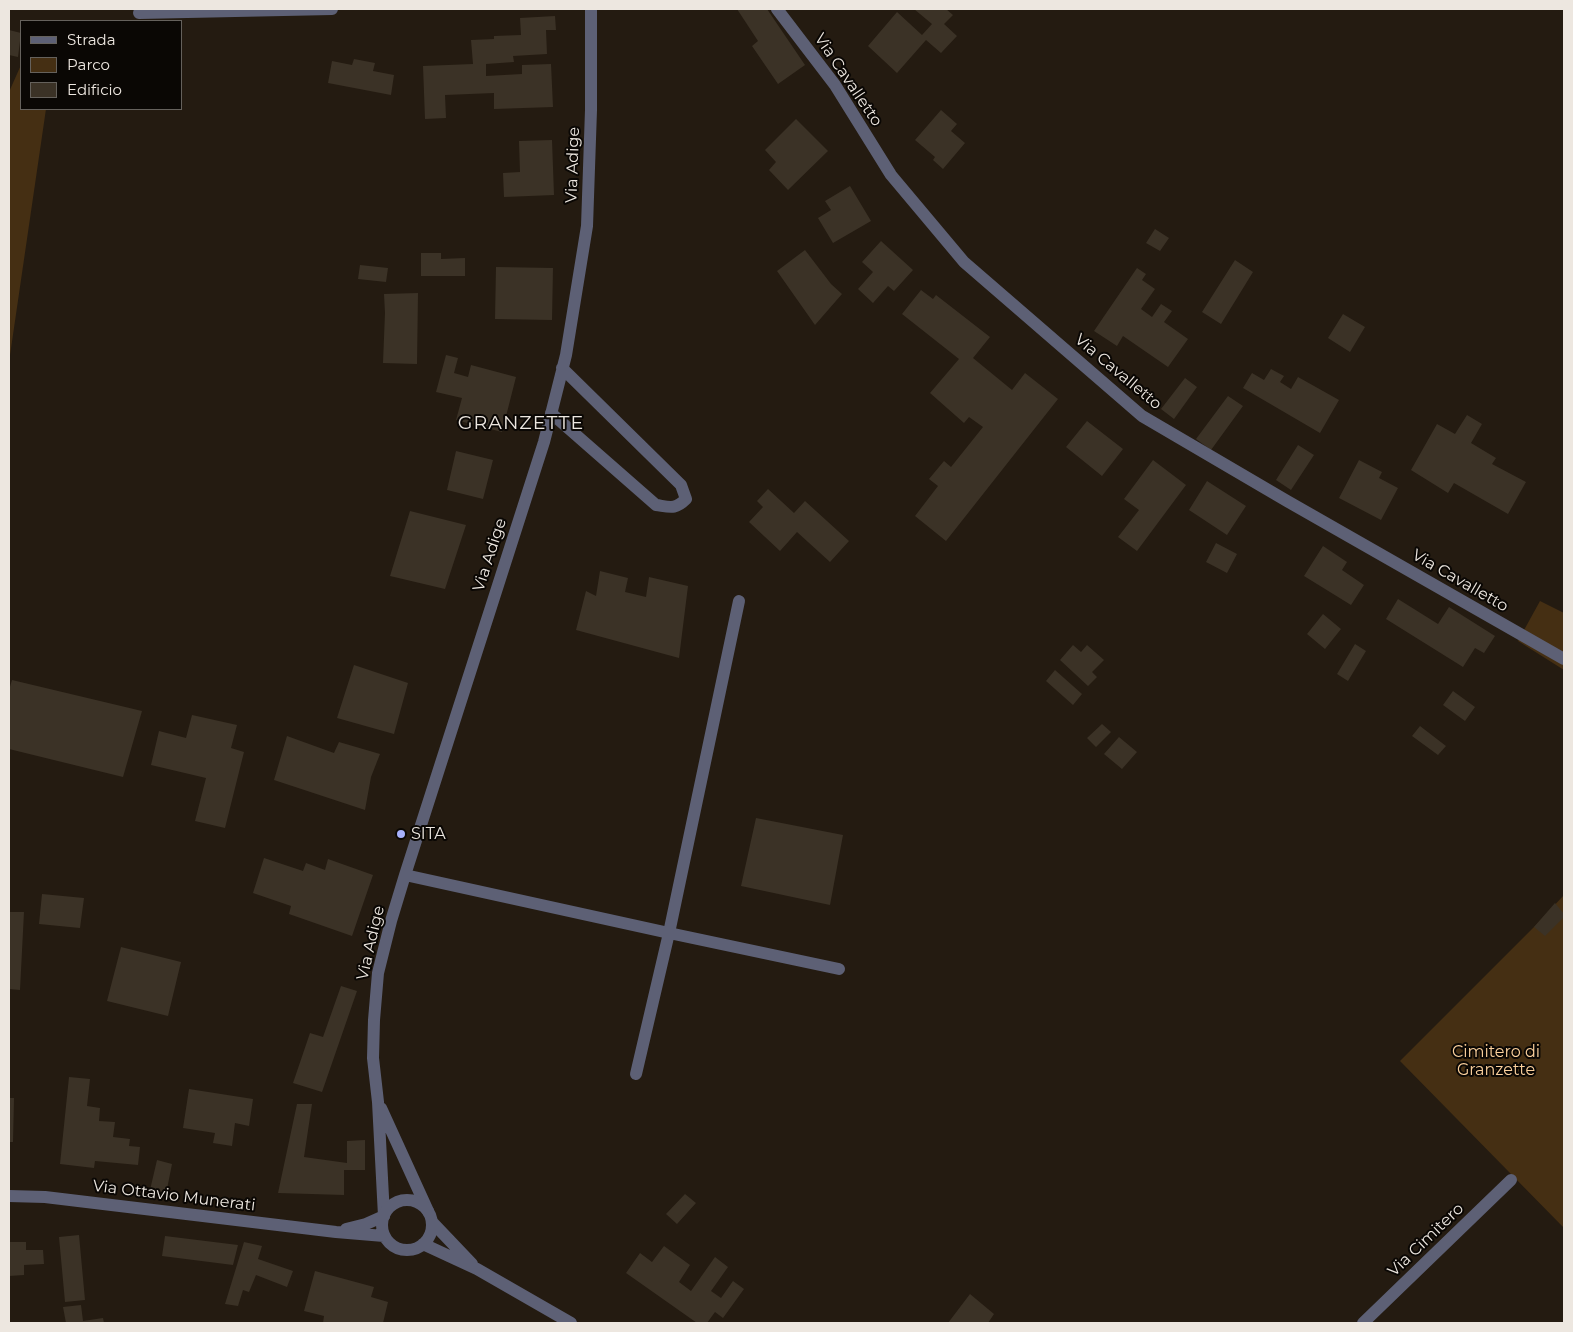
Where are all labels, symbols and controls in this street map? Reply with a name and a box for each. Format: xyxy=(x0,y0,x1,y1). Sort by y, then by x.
legend xyxy=(20,20,182,110)
text: Strada xyxy=(67,30,116,49)
street label: Via Cavalletto xyxy=(810,30,886,130)
text: Parco xyxy=(67,55,110,74)
text: Edificio xyxy=(67,80,122,99)
street label: Via Adige xyxy=(562,127,584,203)
street label: Via Cavalletto xyxy=(1071,330,1165,414)
district label: GRANZETTE xyxy=(457,412,585,434)
street label: Via Adige xyxy=(469,516,511,594)
street label: Via Cavalletto xyxy=(1408,546,1512,616)
place label: SITA xyxy=(411,824,446,844)
marker: SITA xyxy=(395,828,407,840)
street label: Via Adige xyxy=(353,904,389,982)
park label: Cimitero di Granzette xyxy=(1452,1042,1540,1080)
street label: Via Ottavio Munerati xyxy=(92,1176,256,1216)
street label: Via Cimitero xyxy=(1384,1199,1468,1281)

